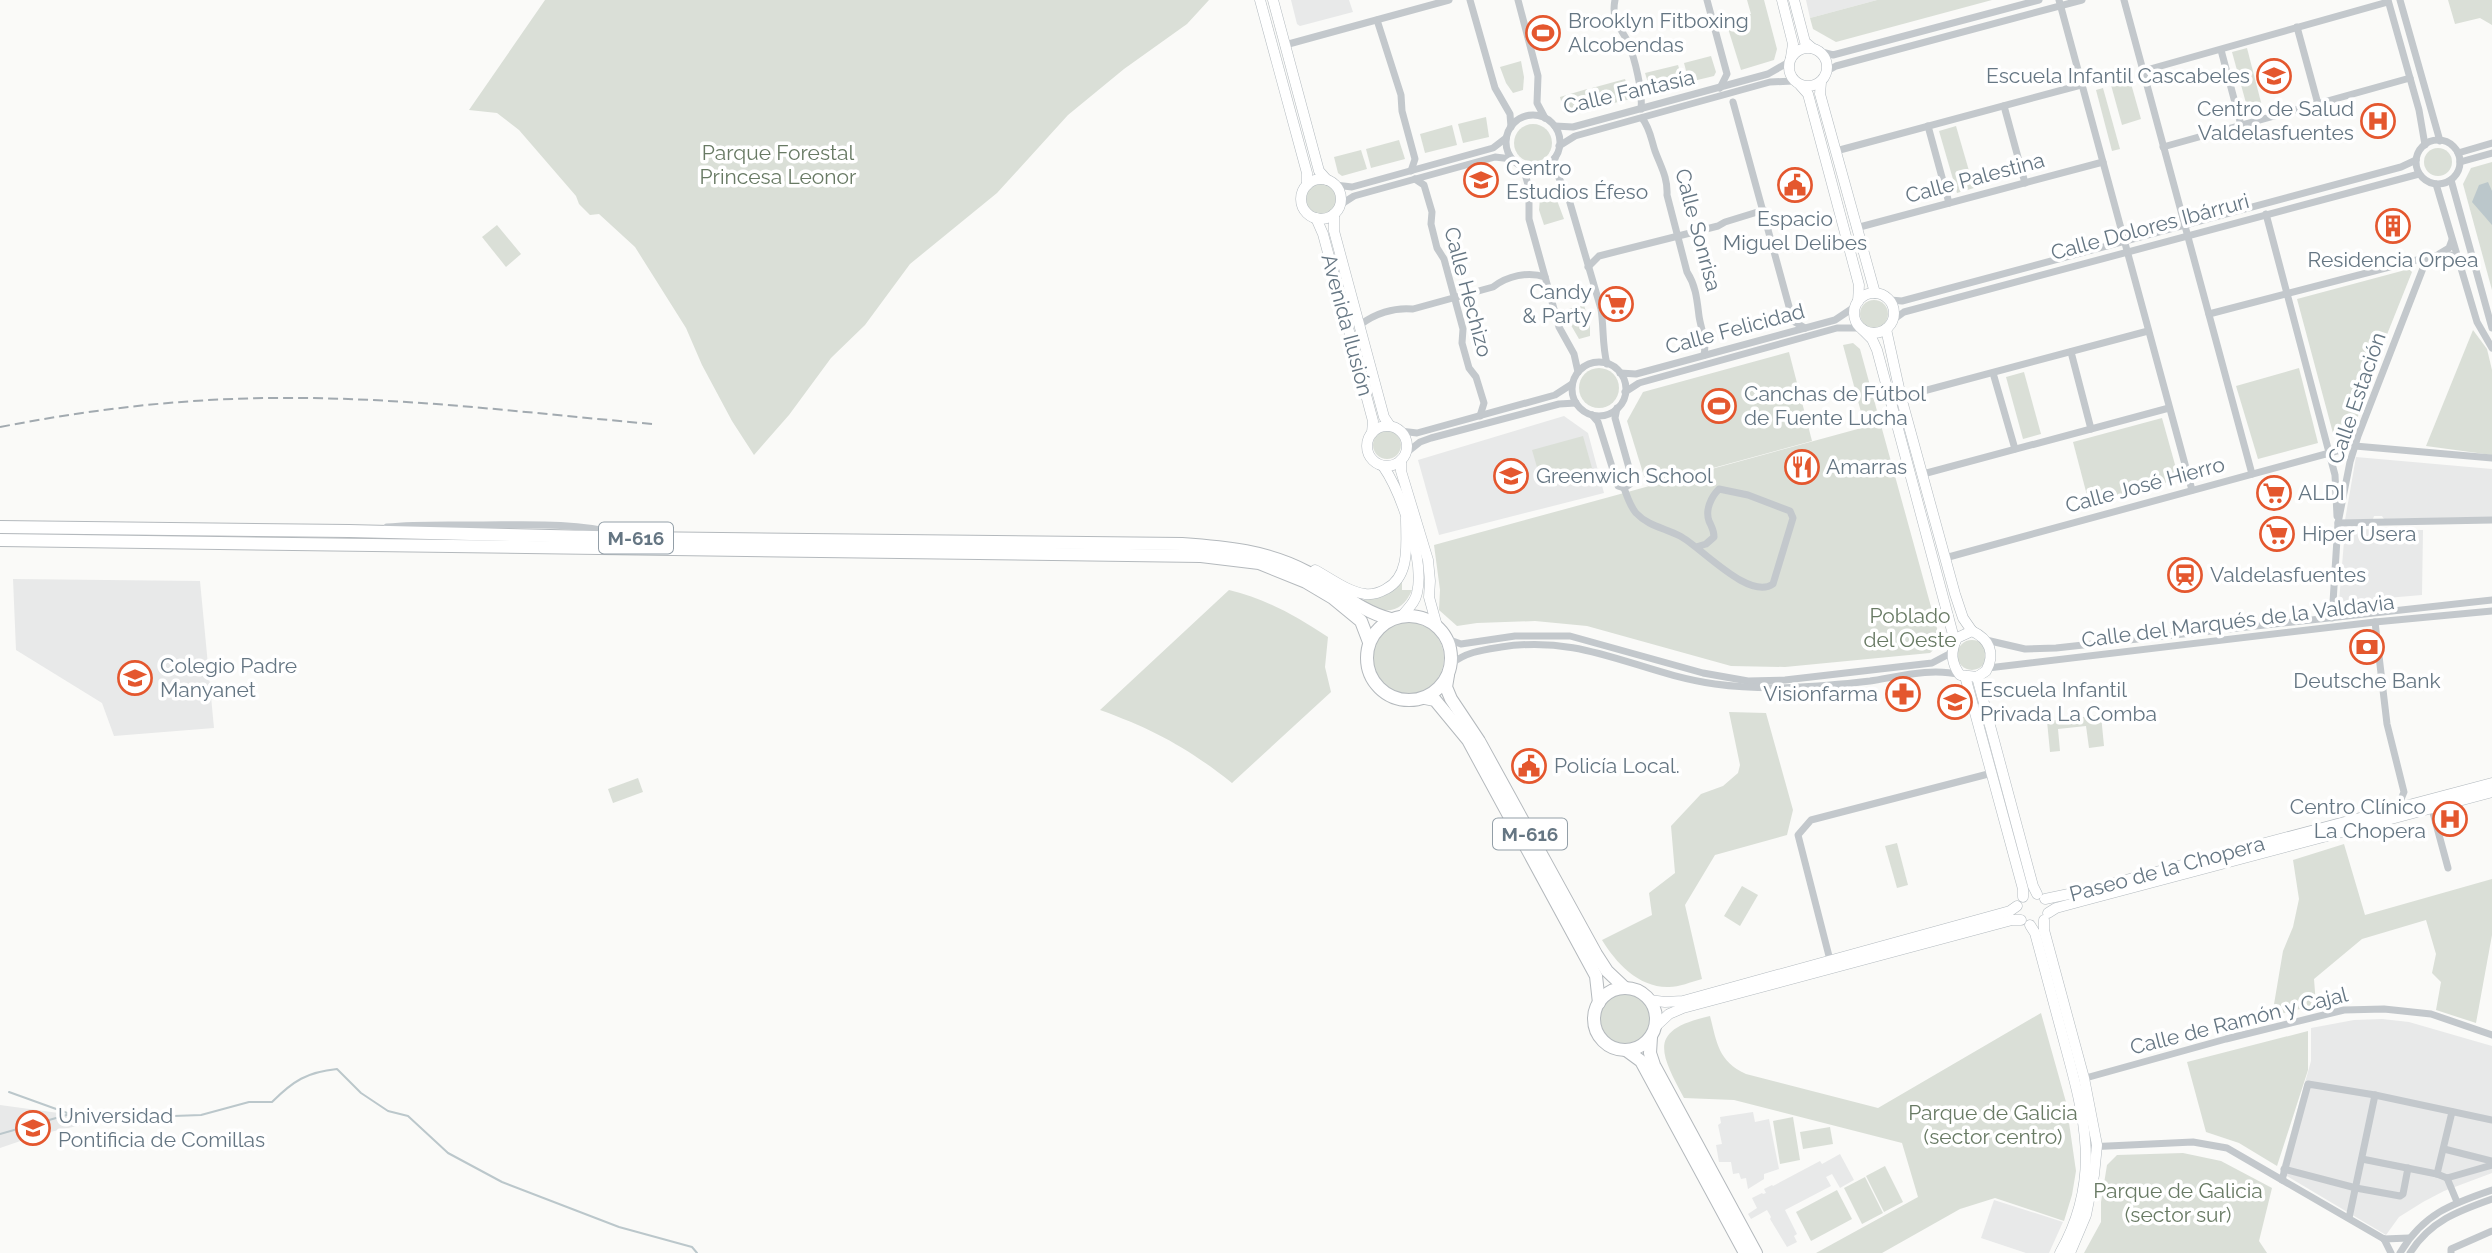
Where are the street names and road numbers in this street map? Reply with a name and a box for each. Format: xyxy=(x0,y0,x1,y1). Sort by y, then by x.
street label: Calle Fantasía xyxy=(1561,64,1697,119)
street label: Calle Palestina xyxy=(1903,147,2047,208)
street label: Calle Sonrisa xyxy=(1670,166,1727,294)
street label: Calle Dolores Ibárruri xyxy=(2048,188,2252,265)
street label: Calle Hechizo xyxy=(1439,224,1498,360)
street label: Avenida Ilusión xyxy=(1316,251,1378,399)
street label: Calle Felicidad xyxy=(1663,298,1807,359)
street label: Calle Estación xyxy=(2322,329,2391,467)
street label: Calle José Hierro xyxy=(2062,451,2227,518)
road number: M-616 xyxy=(599,523,673,554)
street label: Calle del Marqués de la Valdavia xyxy=(2080,589,2396,652)
road number: M-616 xyxy=(1493,818,1567,849)
street label: Paseo de la Chopera xyxy=(2066,830,2267,907)
street label: Calle de Ramón y Cajal xyxy=(2127,981,2351,1060)

